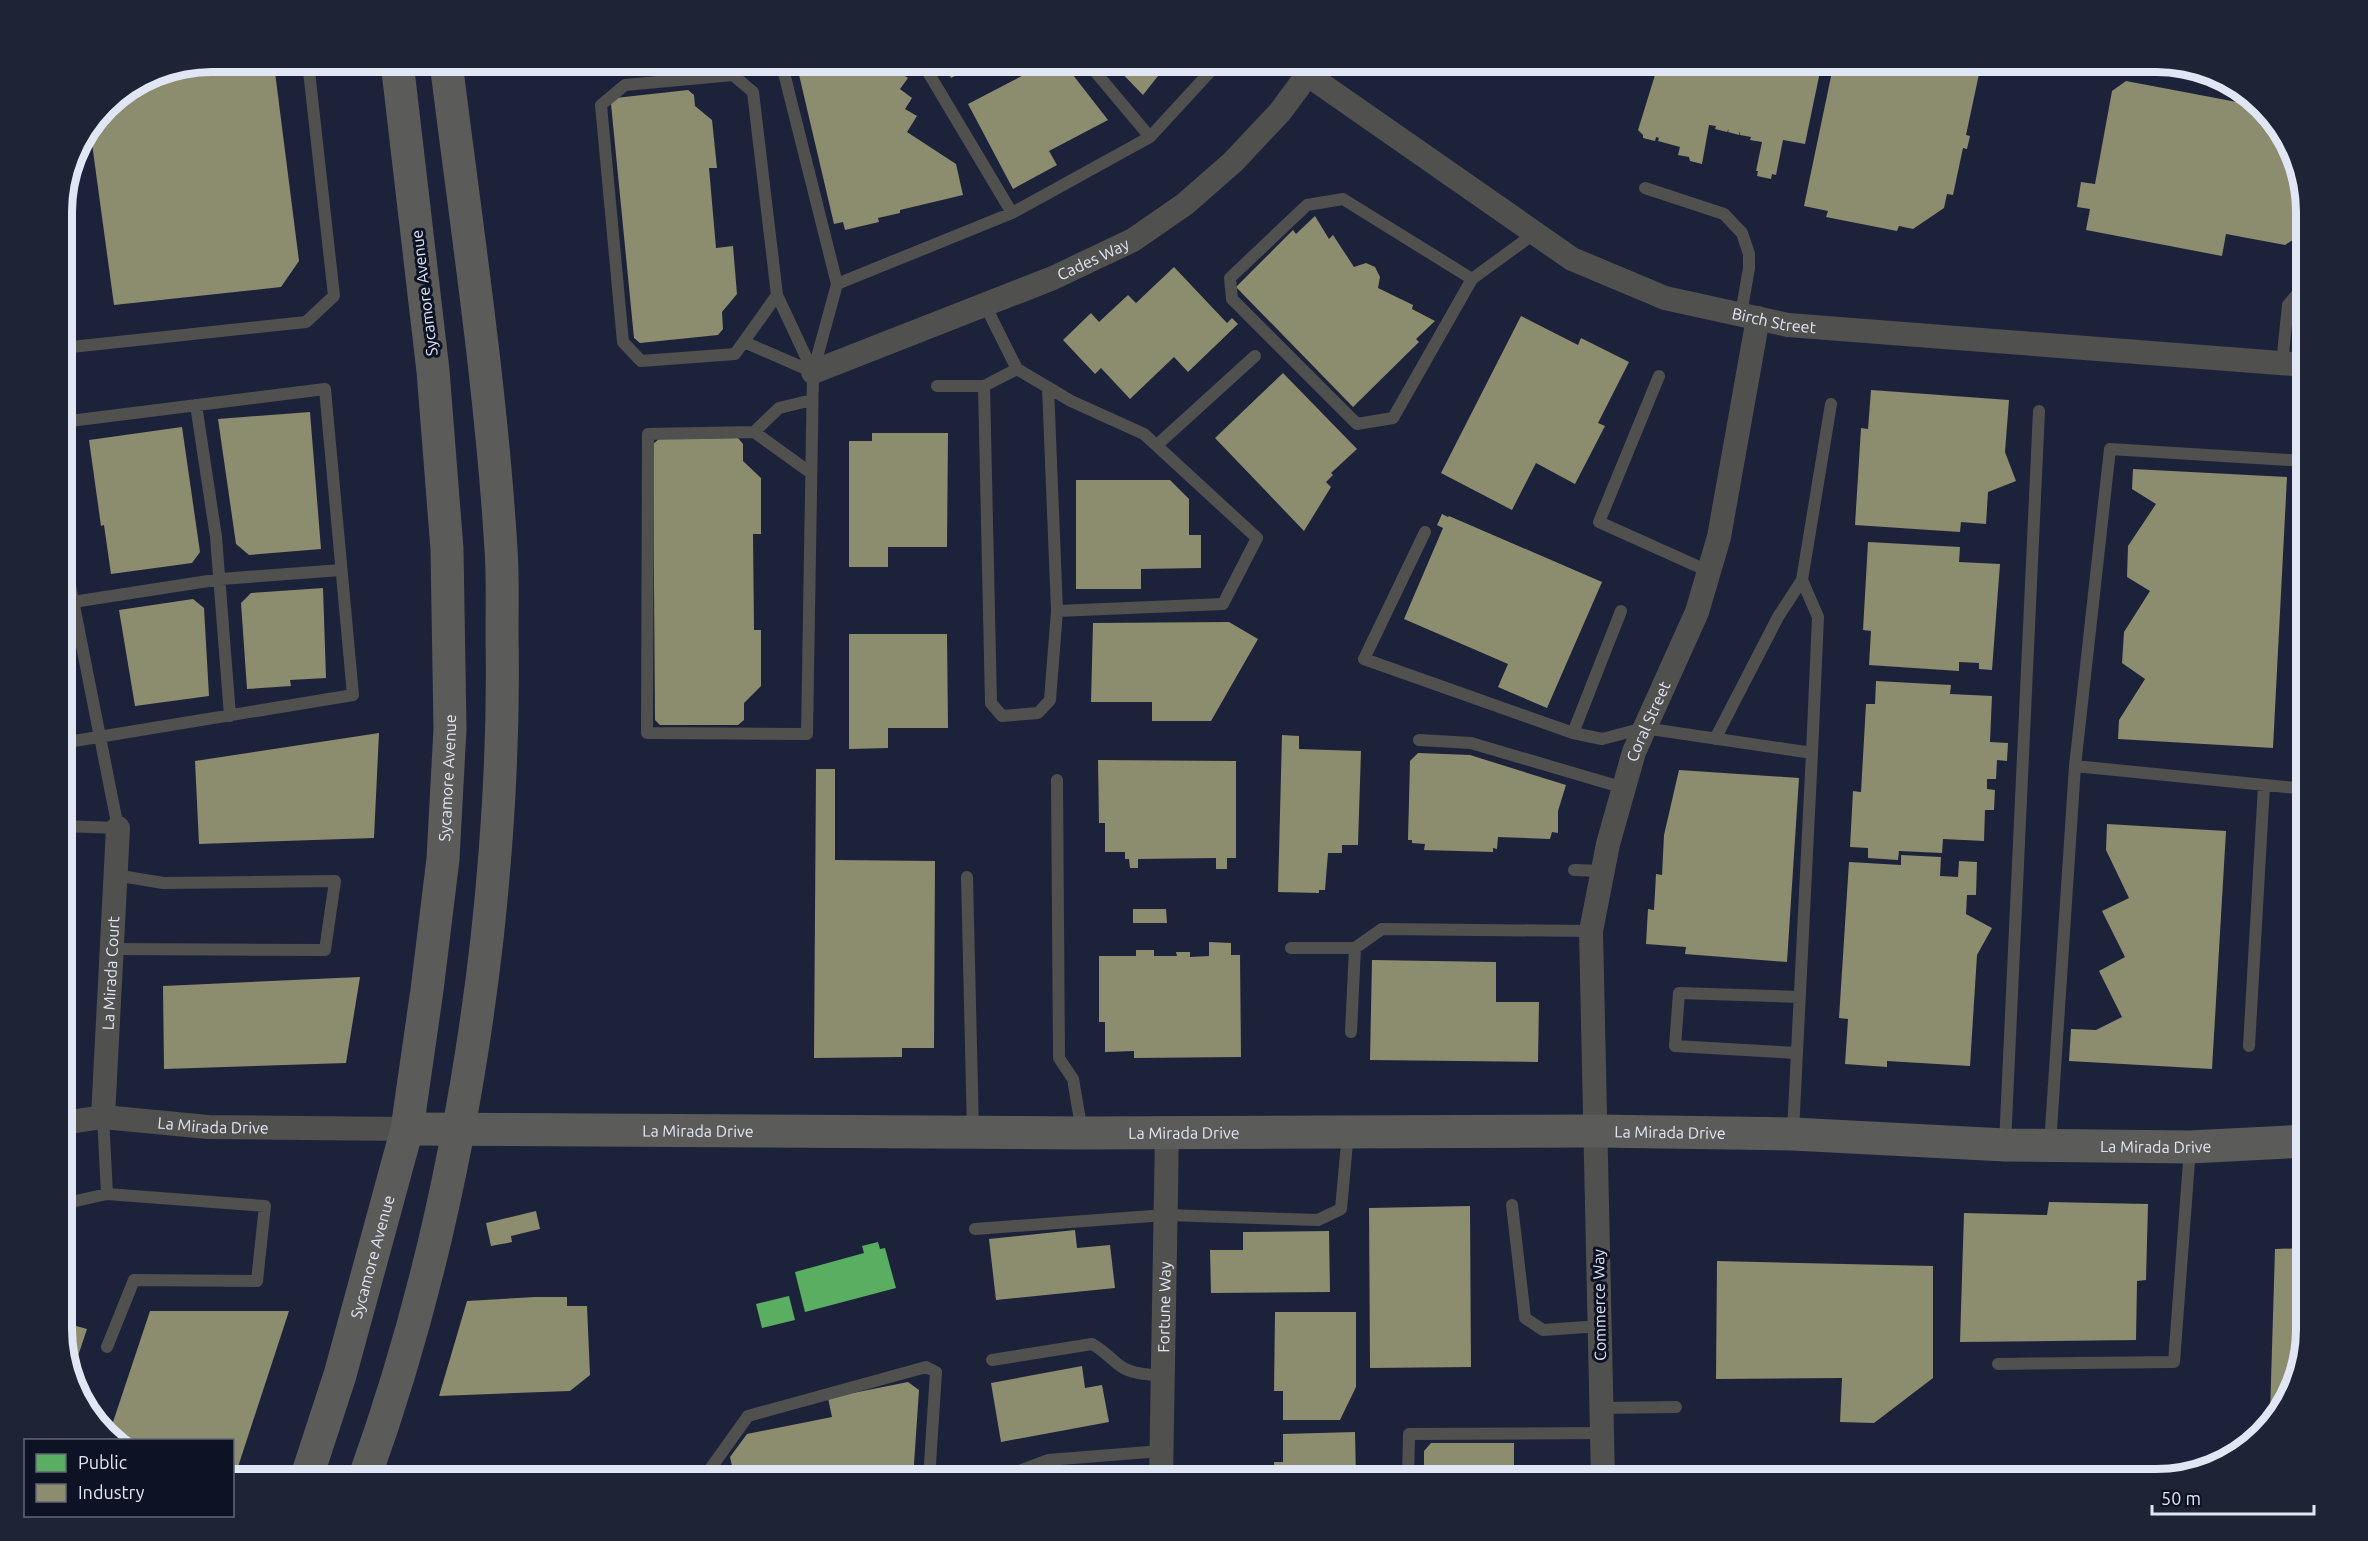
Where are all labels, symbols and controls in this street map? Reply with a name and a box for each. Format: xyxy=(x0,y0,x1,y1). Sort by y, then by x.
street label: Sycamore Avenue xyxy=(407,229,441,357)
street label: Cades Way xyxy=(1054,234,1132,284)
street label: Birch Street xyxy=(1730,304,1817,336)
street label: Coral Street xyxy=(1623,678,1674,764)
street label: Sycamore Avenue xyxy=(435,714,459,842)
street label: La Mirada Court xyxy=(99,915,122,1031)
street label: La Mirada Drive xyxy=(157,1113,269,1137)
street label: La Mirada Drive xyxy=(642,1121,754,1140)
street label: La Mirada Drive xyxy=(1614,1122,1726,1142)
street label: La Mirada Drive xyxy=(1128,1123,1240,1142)
street label: La Mirada Drive xyxy=(2100,1137,2212,1156)
street label: Sycamore Avenue xyxy=(347,1193,398,1320)
street label: Commerce Way xyxy=(1589,1249,1609,1361)
street label: Fortune Way xyxy=(1154,1261,1174,1353)
legend xyxy=(24,1439,234,1517)
text: Public xyxy=(78,1452,127,1472)
scale bar xyxy=(2152,1478,2314,1516)
text: Industry xyxy=(78,1482,145,1502)
text: 50 m xyxy=(2161,1488,2201,1508)

